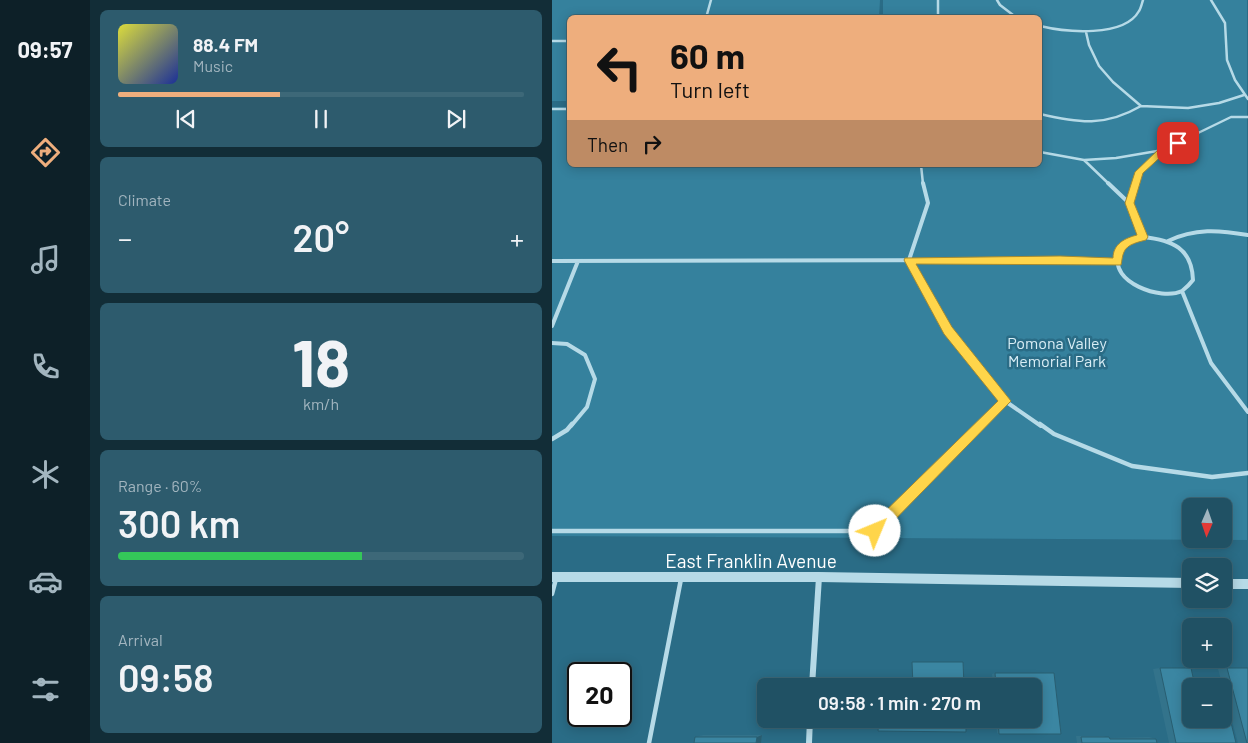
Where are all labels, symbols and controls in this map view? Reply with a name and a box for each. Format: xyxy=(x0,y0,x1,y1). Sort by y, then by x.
text: 88.4 FM xyxy=(193,33,258,56)
text: 60 m xyxy=(670,34,745,76)
icon: left xyxy=(587,35,652,100)
text: 09:57 xyxy=(17,36,73,62)
text: Music xyxy=(193,56,233,75)
text: Turn left xyxy=(670,76,750,102)
icon: previous xyxy=(172,105,200,133)
icon: pause xyxy=(307,105,335,133)
icon: next xyxy=(442,105,470,133)
pin xyxy=(1157,122,1199,164)
icon: arrive xyxy=(1164,129,1192,157)
icon: right xyxy=(638,130,666,158)
text: Then xyxy=(587,133,628,156)
icon: directions xyxy=(28,135,63,170)
text: Climate xyxy=(118,190,171,209)
text: 20° xyxy=(293,214,349,260)
text: − xyxy=(118,221,132,255)
text: + xyxy=(510,221,524,255)
icon: music xyxy=(28,242,63,277)
text: 18 xyxy=(292,322,350,400)
park label: Pomona Valley Memorial Park xyxy=(1007,333,1107,370)
icon: phone xyxy=(28,349,63,384)
text: km/h xyxy=(303,394,339,413)
icon: climate xyxy=(28,457,63,492)
text: Range · 60% xyxy=(118,476,202,495)
north arrow xyxy=(1182,498,1232,548)
map controls xyxy=(1182,498,1232,728)
text: 300 km xyxy=(118,500,240,546)
position arrow xyxy=(848,504,900,556)
street label: East Franklin Avenue xyxy=(665,549,837,572)
button: layers xyxy=(1182,558,1232,608)
icon: car xyxy=(28,564,63,599)
button: + xyxy=(1182,618,1232,668)
text: Arrival xyxy=(118,630,163,649)
text: 09:58 xyxy=(118,654,214,700)
speed limit sign: 20 xyxy=(567,662,632,727)
icon: filters xyxy=(28,672,63,707)
button: − xyxy=(1182,678,1232,728)
text: 09:58 · 1 min · 270 m xyxy=(818,691,981,714)

